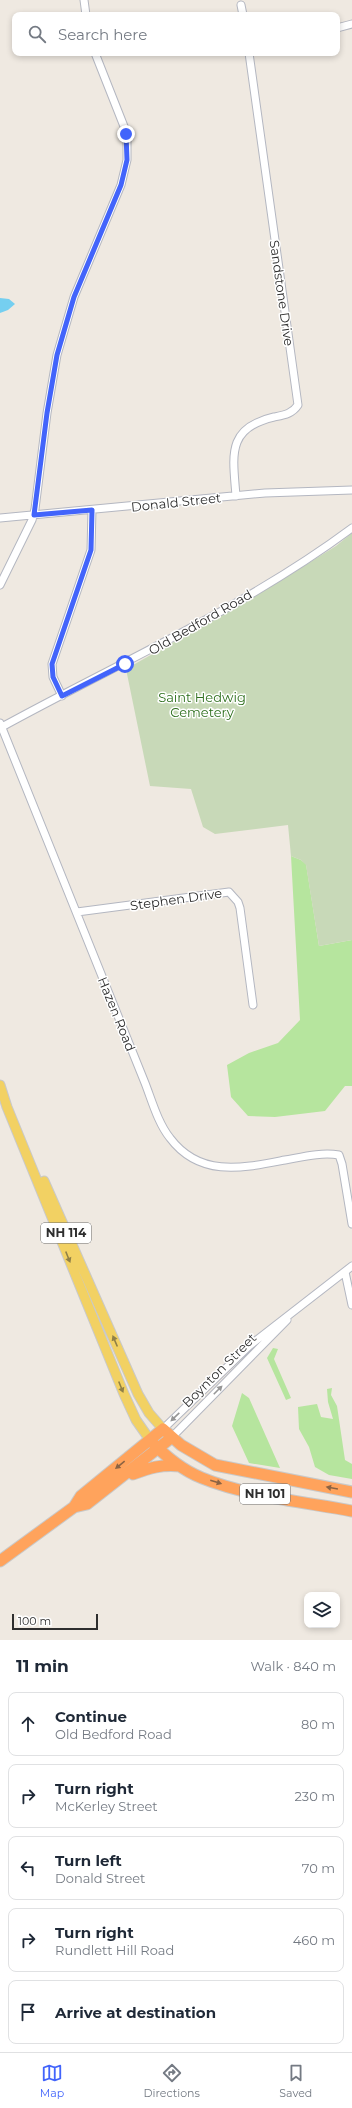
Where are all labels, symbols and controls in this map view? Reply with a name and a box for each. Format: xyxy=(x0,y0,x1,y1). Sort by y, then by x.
search box xyxy=(12,12,340,56)
icon: search xyxy=(26,23,48,45)
text: Search here xyxy=(58,25,147,44)
route end xyxy=(117,125,135,143)
street label: Sandstone Drive xyxy=(267,239,297,347)
street label: Donald Street xyxy=(130,489,222,515)
street label: Old Bedford Road xyxy=(145,586,255,658)
route start xyxy=(116,655,134,673)
park label: Saint Hedwig Cemetery xyxy=(158,689,246,720)
street label: Stephen Drive xyxy=(129,885,223,913)
street label: Hazen Road xyxy=(95,974,139,1054)
road number: NH 114 xyxy=(41,1223,91,1243)
one-way arrow xyxy=(64,1251,71,1263)
street label: Boynton Street xyxy=(179,1330,259,1410)
one-way arrow xyxy=(111,1334,117,1346)
one-way arrow xyxy=(118,1381,124,1392)
one-way arrow xyxy=(214,1385,223,1395)
one-way arrow xyxy=(170,1412,180,1422)
one-way arrow xyxy=(115,1461,126,1469)
one-way arrow xyxy=(211,1479,223,1485)
road number: NH 101 xyxy=(240,1484,290,1504)
one-way arrow xyxy=(326,1485,338,1491)
map controls xyxy=(304,1592,340,1628)
button: layers xyxy=(304,1592,340,1628)
scale bar xyxy=(12,1612,98,1631)
text: 100 m xyxy=(18,1614,51,1628)
text: 11 min xyxy=(16,1656,69,1676)
text: Walk · 840 m xyxy=(251,1658,336,1674)
text: Continue xyxy=(55,1707,127,1726)
icon: ahead xyxy=(17,1713,39,1735)
text: 80 m xyxy=(301,1716,335,1732)
text: Old Bedford Road xyxy=(55,1726,172,1742)
text: Turn right xyxy=(55,1779,134,1798)
icon: right xyxy=(17,1785,39,1807)
text: 230 m xyxy=(294,1788,335,1804)
text: McKerley Street xyxy=(55,1798,158,1814)
text: Turn left xyxy=(55,1851,122,1870)
icon: left xyxy=(17,1857,39,1879)
text: 70 m xyxy=(302,1860,335,1876)
text: Donald Street xyxy=(55,1870,145,1886)
text: Turn right xyxy=(55,1923,134,1942)
icon: right xyxy=(17,1929,39,1951)
text: 460 m xyxy=(293,1932,335,1948)
text: Rundlett Hill Road xyxy=(55,1942,174,1958)
icon: arrive xyxy=(17,2001,39,2023)
text: Arrive at destination xyxy=(55,2003,216,2022)
tab: Map xyxy=(40,2062,64,2100)
tab: Directions xyxy=(144,2062,200,2100)
tab: Saved xyxy=(279,2062,312,2100)

